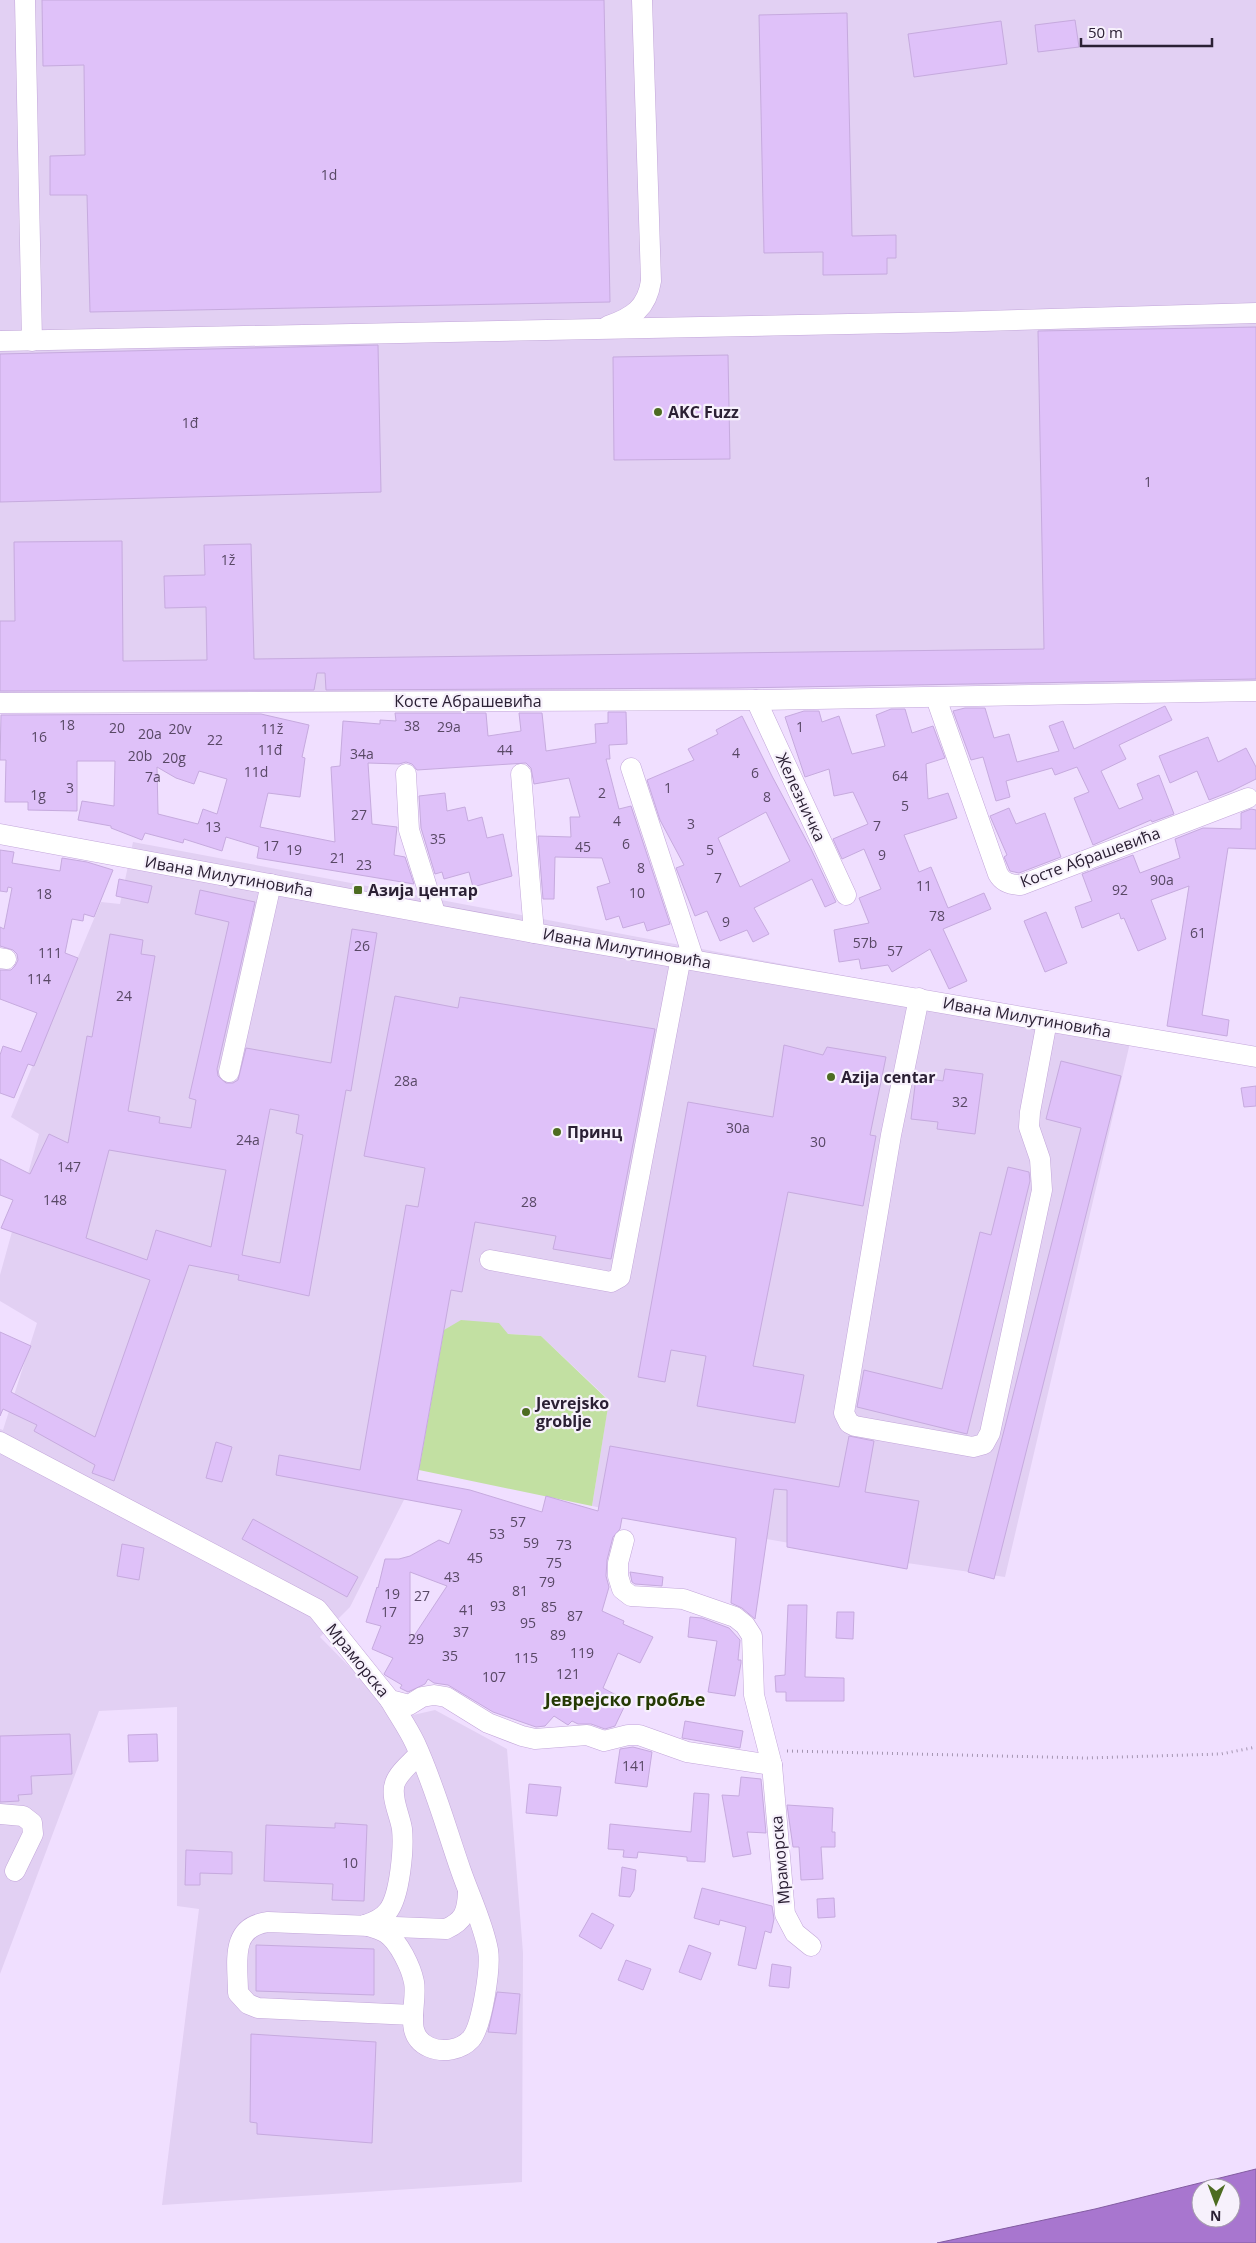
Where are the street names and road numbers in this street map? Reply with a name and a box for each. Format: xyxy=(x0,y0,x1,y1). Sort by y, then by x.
street label: Косте Абрашевића xyxy=(394,690,542,712)
street label: Железничка xyxy=(771,749,831,845)
street label: Косте Абрашевића xyxy=(1017,821,1163,893)
street label: Ивана Милутиновића xyxy=(143,850,315,902)
street label: Ивана Милутиновића xyxy=(541,922,713,974)
street label: Ивана Милутиновића xyxy=(941,991,1113,1043)
street label: Мраморска xyxy=(321,1618,395,1702)
street label: Мраморска xyxy=(765,1815,795,1905)

